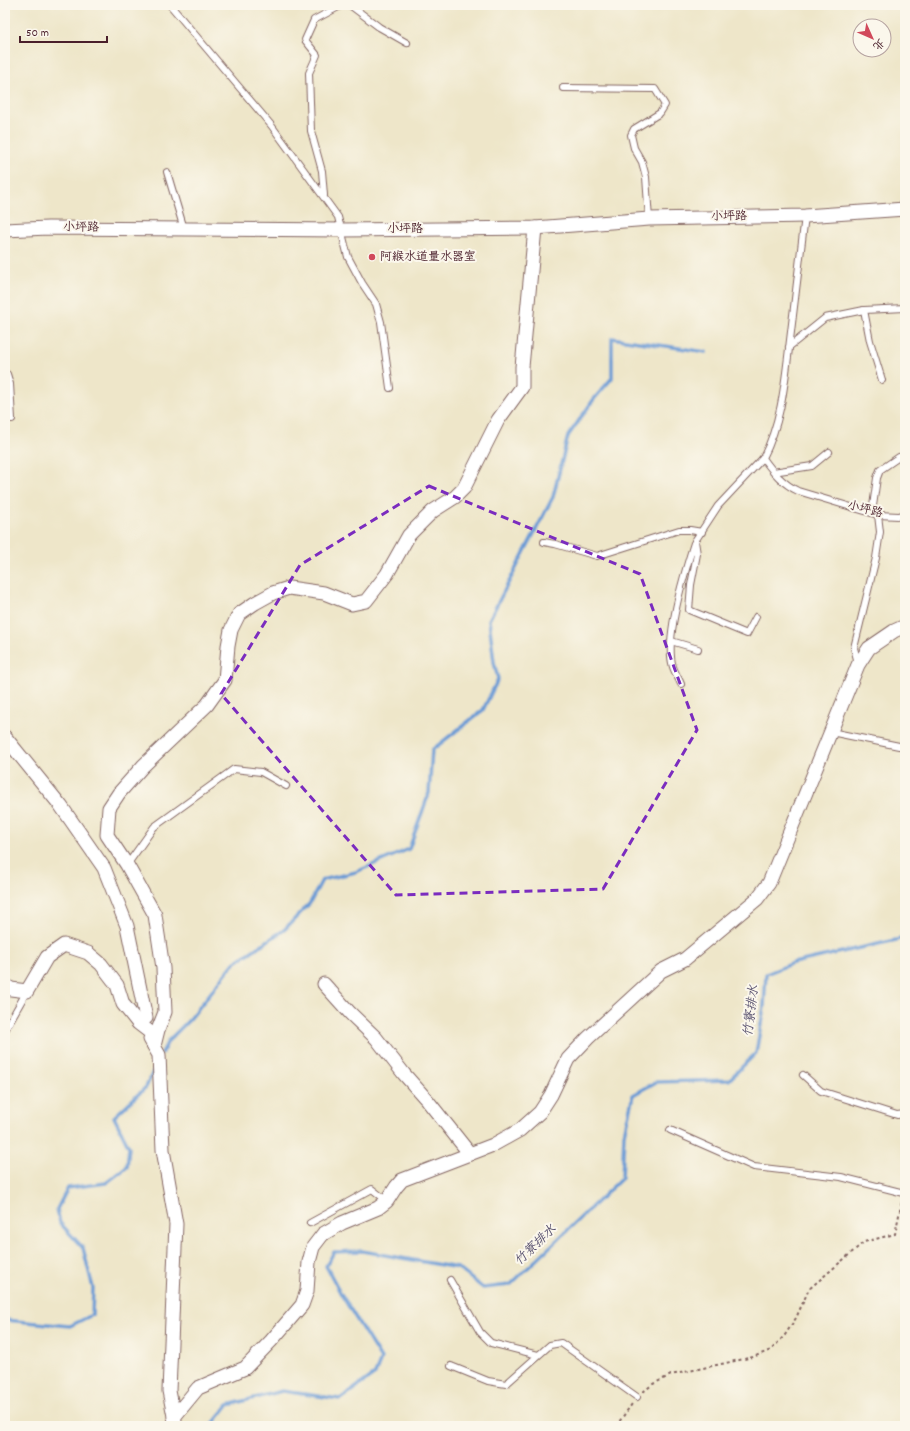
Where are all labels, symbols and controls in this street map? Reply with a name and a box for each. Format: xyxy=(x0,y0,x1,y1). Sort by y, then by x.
scale bar xyxy=(20,18,107,44)
north arrow xyxy=(852,18,892,58)
text: 50 m xyxy=(26,25,49,42)
text: 北 xyxy=(868,34,887,53)
street label: 小坪路 xyxy=(711,208,747,226)
street label: 小坪路 xyxy=(63,219,99,237)
street label: 小坪路 xyxy=(387,221,423,238)
place label: 阿緱水道量水器室 xyxy=(380,249,476,266)
marker: 阿緱水道量水器室 xyxy=(367,252,377,262)
street label: 小坪路 xyxy=(845,497,885,523)
water label: 竹寮排水 xyxy=(739,983,765,1038)
water label: 竹寮排水 xyxy=(511,1220,562,1271)

